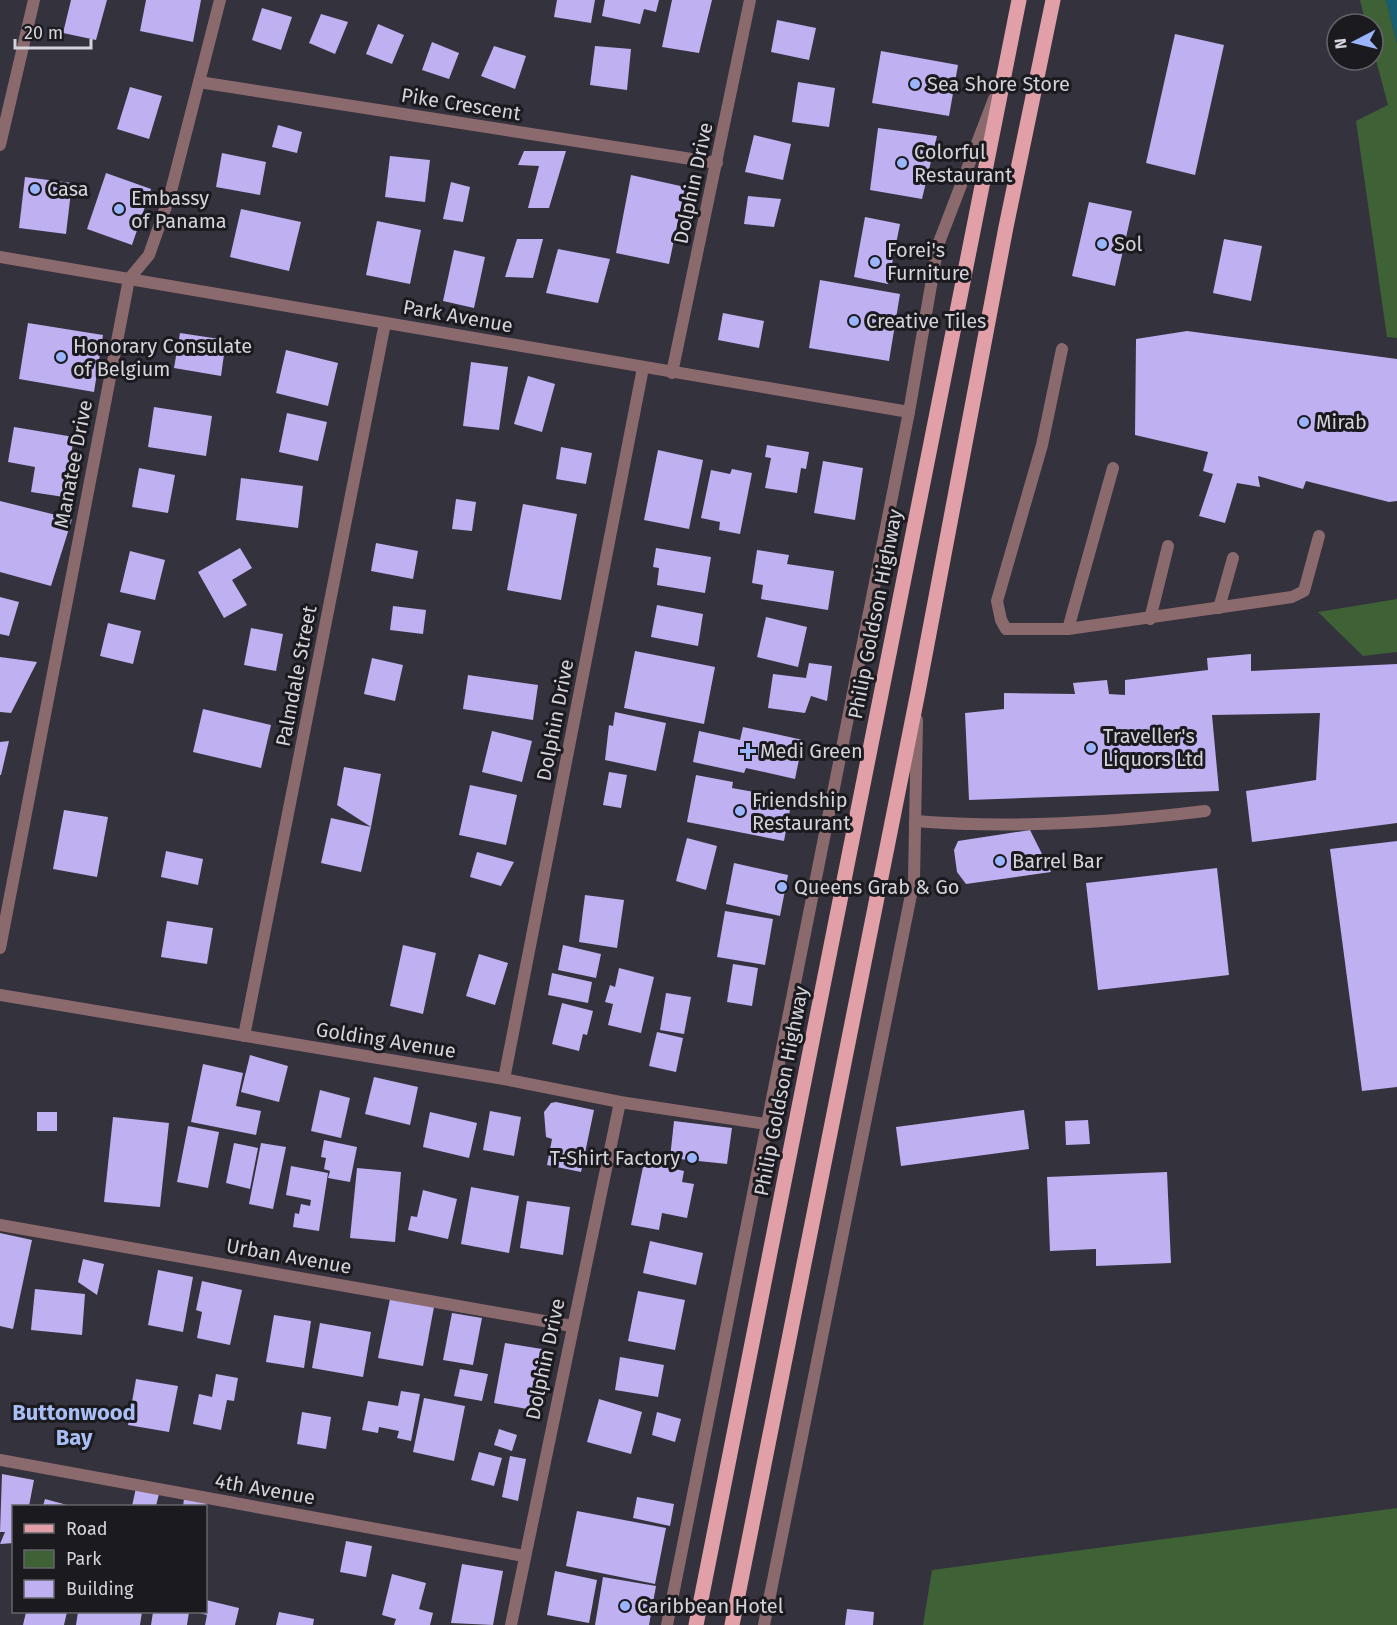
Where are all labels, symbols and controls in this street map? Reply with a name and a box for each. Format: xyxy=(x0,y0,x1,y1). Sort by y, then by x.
scale bar xyxy=(15,12,92,50)
north arrow xyxy=(1325,12,1385,72)
text: 20 m xyxy=(24,22,63,44)
text: N xyxy=(1331,37,1351,50)
place label: Sea Shore Store xyxy=(927,72,1070,96)
marker: Sea Shore Store xyxy=(908,77,922,91)
street label: Pike Crescent xyxy=(399,83,523,125)
street label: Dolphin Drive xyxy=(668,120,718,246)
place label: Colorful Restaurant xyxy=(914,140,1013,187)
marker: Colorful Restaurant xyxy=(895,156,909,170)
place label: Casa xyxy=(47,177,89,201)
marker: Casa xyxy=(28,182,42,196)
place label: Embassy of Panama xyxy=(131,186,227,233)
marker: Embassy of Panama xyxy=(112,202,126,216)
place label: Sol xyxy=(1114,232,1143,256)
marker: Sol xyxy=(1095,237,1109,251)
place label: Forei's Furniture xyxy=(887,238,970,285)
marker: Forei's Furniture xyxy=(868,255,882,269)
street label: Park Avenue xyxy=(401,295,515,337)
place label: Creative Tiles xyxy=(866,309,986,333)
marker: Creative Tiles xyxy=(847,314,861,328)
place label: Honorary Consulate of Belgium xyxy=(73,334,252,381)
marker: Honorary Consulate of Belgium xyxy=(54,350,68,364)
street label: Manatee Drive xyxy=(49,398,97,530)
place label: Mirab xyxy=(1316,410,1367,434)
marker: Mirab xyxy=(1297,415,1311,429)
street label: Philip Goldson Highway xyxy=(843,507,907,721)
street label: Palmdale Street xyxy=(271,603,322,749)
street label: Dolphin Drive xyxy=(531,657,579,783)
place label: Traveller's Liquors Ltd xyxy=(1103,724,1204,771)
place label: Medi Green xyxy=(760,739,863,763)
marker: Traveller's Liquors Ltd xyxy=(1084,741,1098,755)
marker: Medi Green xyxy=(741,744,755,758)
place label: Friendship Restaurant xyxy=(752,788,851,835)
marker: Friendship Restaurant xyxy=(733,804,747,818)
place label: Barrel Bar xyxy=(1012,849,1103,873)
marker: Barrel Bar xyxy=(993,854,1007,868)
place label: Queens Grab & Go xyxy=(794,875,960,899)
marker: Queens Grab & Go xyxy=(775,880,789,894)
street label: Philip Goldson Highway xyxy=(749,984,813,1198)
street label: Golding Avenue xyxy=(314,1017,458,1063)
place label: T-Shirt Factory xyxy=(550,1146,680,1170)
marker: T-Shirt Factory xyxy=(685,1151,699,1165)
street label: Urban Avenue xyxy=(224,1233,354,1279)
street label: Dolphin Drive xyxy=(520,1296,570,1422)
district label: Buttonwood Bay xyxy=(12,1399,136,1451)
street label: 4th Avenue xyxy=(213,1468,317,1510)
legend xyxy=(12,1505,207,1613)
text: Road xyxy=(66,1518,108,1540)
text: Park xyxy=(66,1548,102,1570)
text: Building xyxy=(66,1578,134,1600)
place label: Caribbean Hotel xyxy=(637,1594,784,1618)
marker: Caribbean Hotel xyxy=(618,1599,632,1613)

